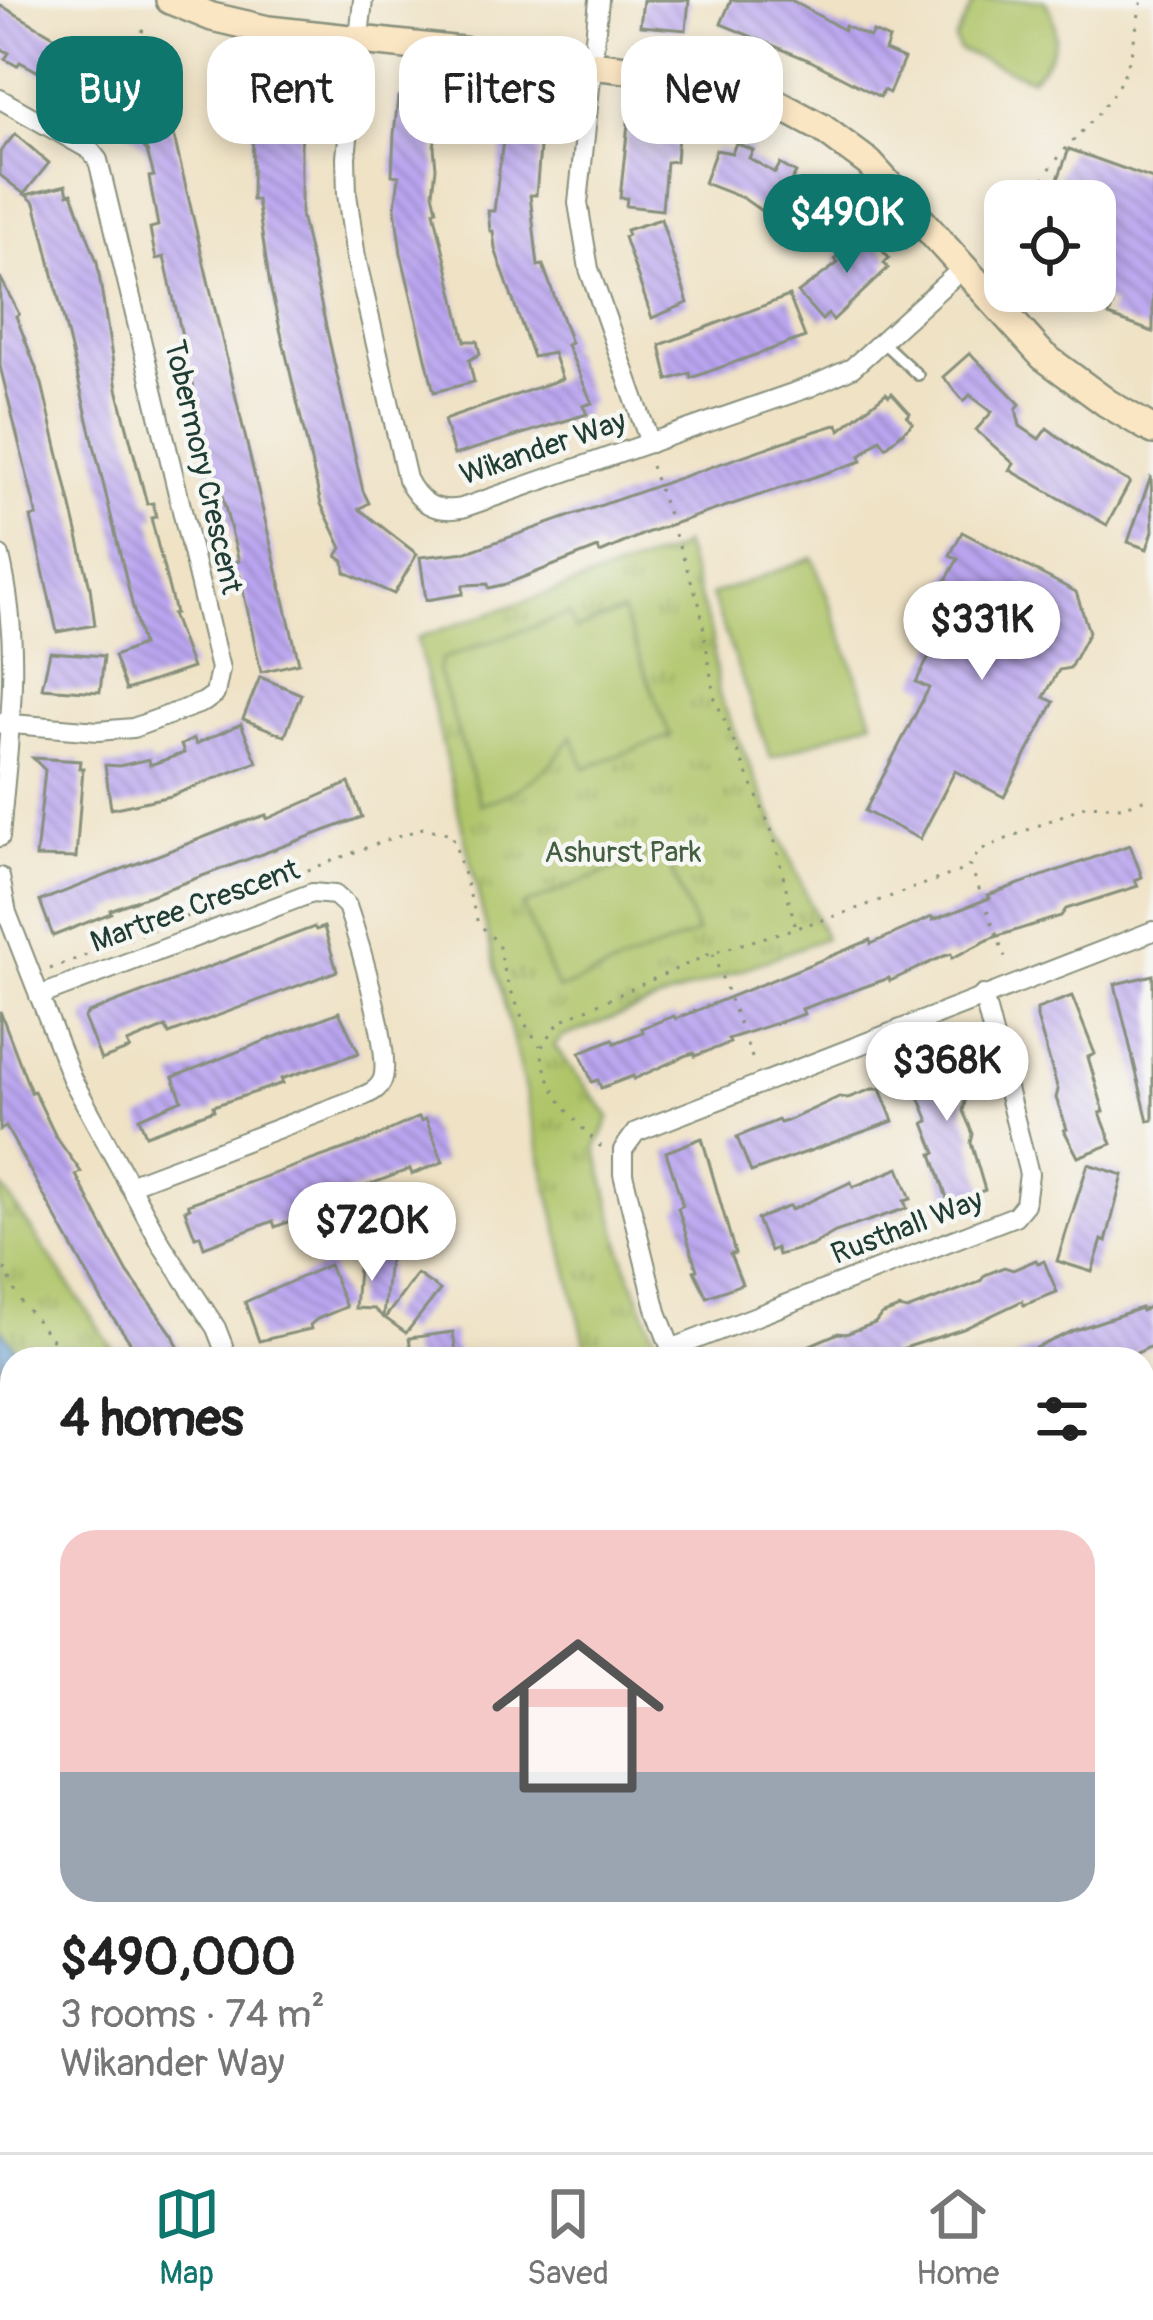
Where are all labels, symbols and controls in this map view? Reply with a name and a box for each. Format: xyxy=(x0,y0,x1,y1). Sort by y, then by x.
chip: Buy xyxy=(36,36,183,144)
chip: Rent xyxy=(207,36,375,144)
chip: Filters xyxy=(399,36,597,144)
chip: New xyxy=(621,36,783,144)
pin: $490K xyxy=(763,174,931,276)
map controls xyxy=(984,180,1116,312)
button: locate xyxy=(984,180,1116,312)
text: $490K xyxy=(790,188,904,237)
street label: Tobermory Crescent xyxy=(156,336,250,598)
street label: Wikander Way xyxy=(455,402,631,494)
pin: $331K xyxy=(898,581,1066,683)
text: $331K xyxy=(930,595,1034,644)
park label: Ashurst Park xyxy=(544,834,702,871)
street label: Martree Crescent xyxy=(86,851,305,961)
pin: $368K xyxy=(863,1022,1031,1124)
text: $368K xyxy=(893,1036,1001,1085)
street label: Rusthall Way xyxy=(826,1181,988,1273)
pin: $720K xyxy=(288,1182,456,1284)
text: $720K xyxy=(315,1196,429,1245)
icon: filters xyxy=(1029,1386,1095,1452)
text: 4 homes xyxy=(60,1387,244,1451)
icon: home xyxy=(470,1608,686,1824)
text: $490,000 xyxy=(60,1926,296,1990)
text: 3 rooms · 74 m² xyxy=(60,1990,325,2039)
text: Wikander Way xyxy=(60,2039,285,2088)
tab: Map xyxy=(154,2181,220,2294)
tab: Saved xyxy=(527,2181,609,2294)
tab: Home xyxy=(916,2181,999,2294)

